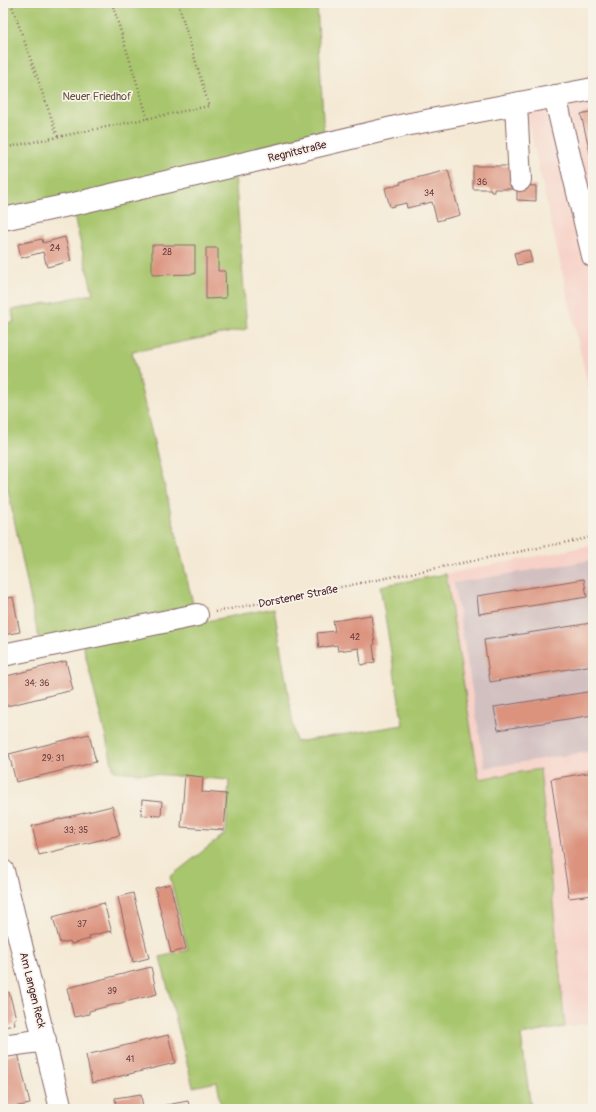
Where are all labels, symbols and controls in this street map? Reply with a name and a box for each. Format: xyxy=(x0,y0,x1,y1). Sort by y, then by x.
park label: Neuer Friedhof xyxy=(63,90,132,103)
street label: Regnitstraße xyxy=(267,138,328,165)
house number: 36 xyxy=(477,177,487,188)
house number: 34 xyxy=(424,188,435,199)
house number: 24 xyxy=(50,243,61,254)
house number: 28 xyxy=(162,247,172,258)
street label: Dorstener Straße xyxy=(257,582,339,611)
house number: 42 xyxy=(350,632,360,643)
house number: 34; 36 xyxy=(25,678,49,689)
house number: 29; 31 xyxy=(42,753,64,764)
house number: 33; 35 xyxy=(64,825,88,836)
house number: 37 xyxy=(77,919,87,930)
street label: Am Langen Reck xyxy=(17,951,48,1030)
house number: 39 xyxy=(107,986,117,997)
house number: 41 xyxy=(126,1054,134,1065)

